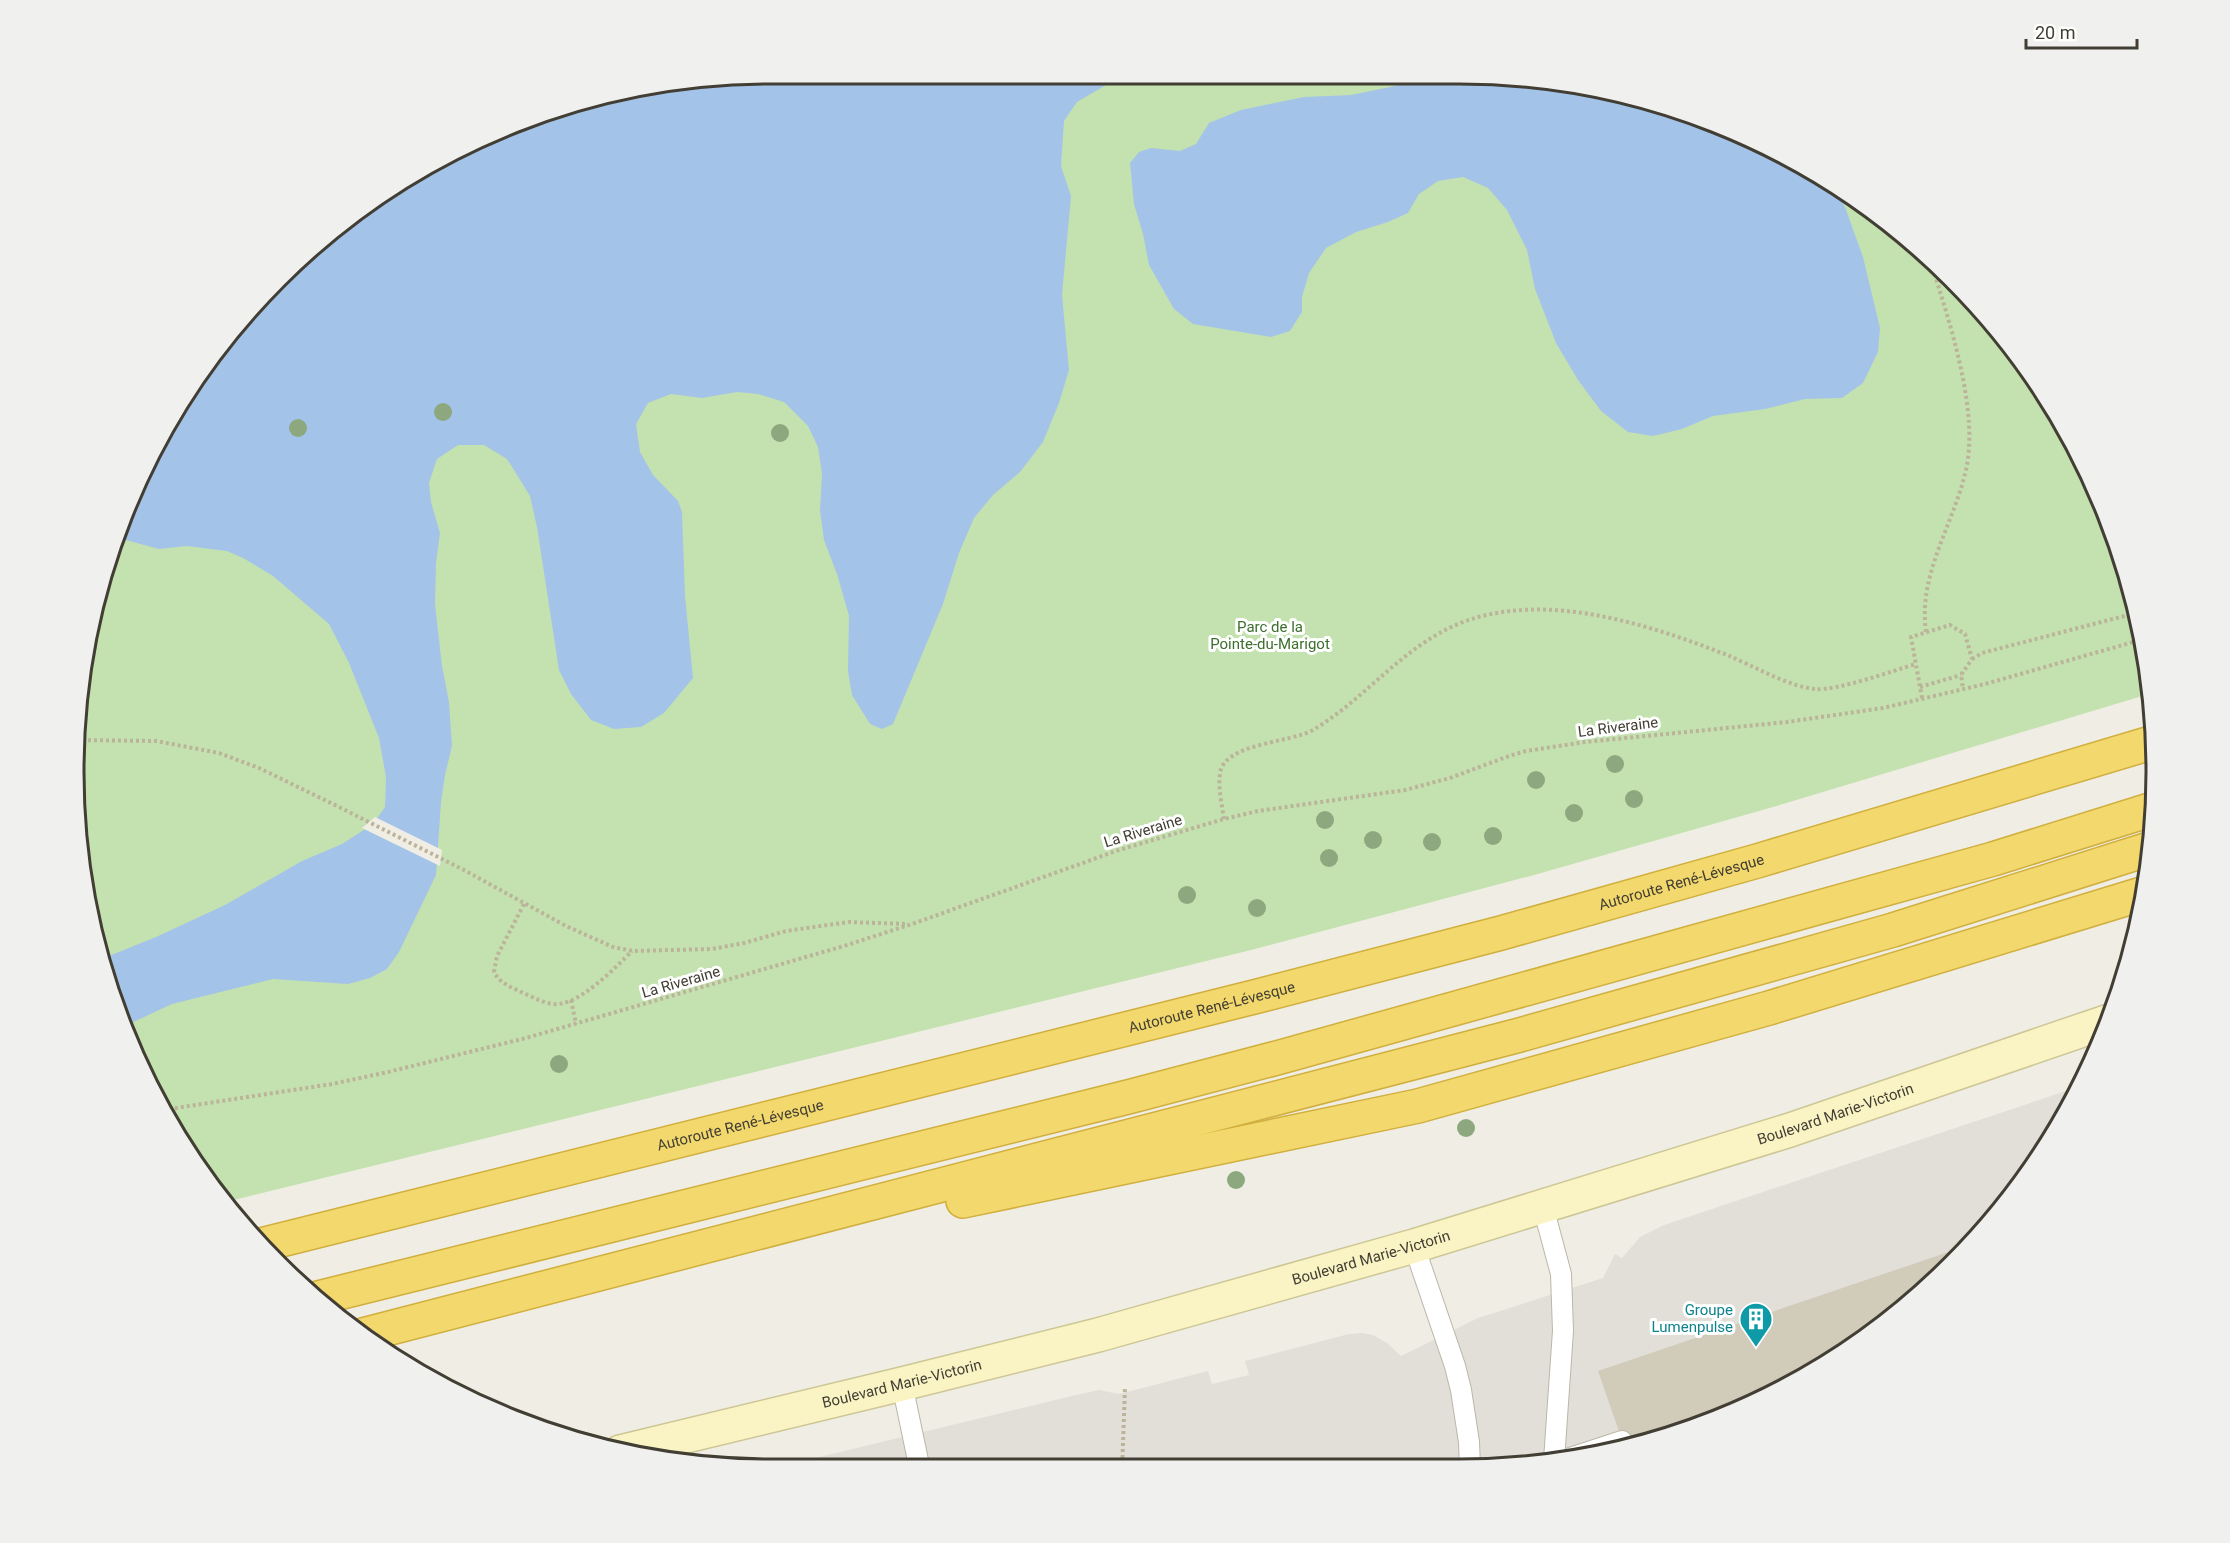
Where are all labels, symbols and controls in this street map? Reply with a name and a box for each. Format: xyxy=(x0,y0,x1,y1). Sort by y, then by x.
scale bar xyxy=(2026,12,2137,50)
text: 20 m xyxy=(2035,22,2075,43)
park label: Parc de la Pointe-du-Marigot xyxy=(1210,618,1330,653)
street label: La Riveraine xyxy=(1577,713,1659,741)
street label: La Riveraine xyxy=(1102,811,1184,851)
street label: Autoroute René-Lévesque xyxy=(1597,850,1766,914)
street label: La Riveraine xyxy=(640,962,722,1002)
street label: Autoroute René-Lévesque xyxy=(1127,978,1297,1037)
street label: Boulevard Marie-Victorin xyxy=(1755,1079,1916,1149)
street label: Autoroute René-Lévesque xyxy=(655,1096,825,1155)
street label: Boulevard Marie-Victorin xyxy=(1290,1226,1452,1289)
place label: Groupe Lumenpulse xyxy=(1652,1301,1733,1336)
building icon: Groupe Lumenpulse xyxy=(1738,1301,1774,1348)
street label: Boulevard Marie-Victorin xyxy=(820,1355,984,1412)

